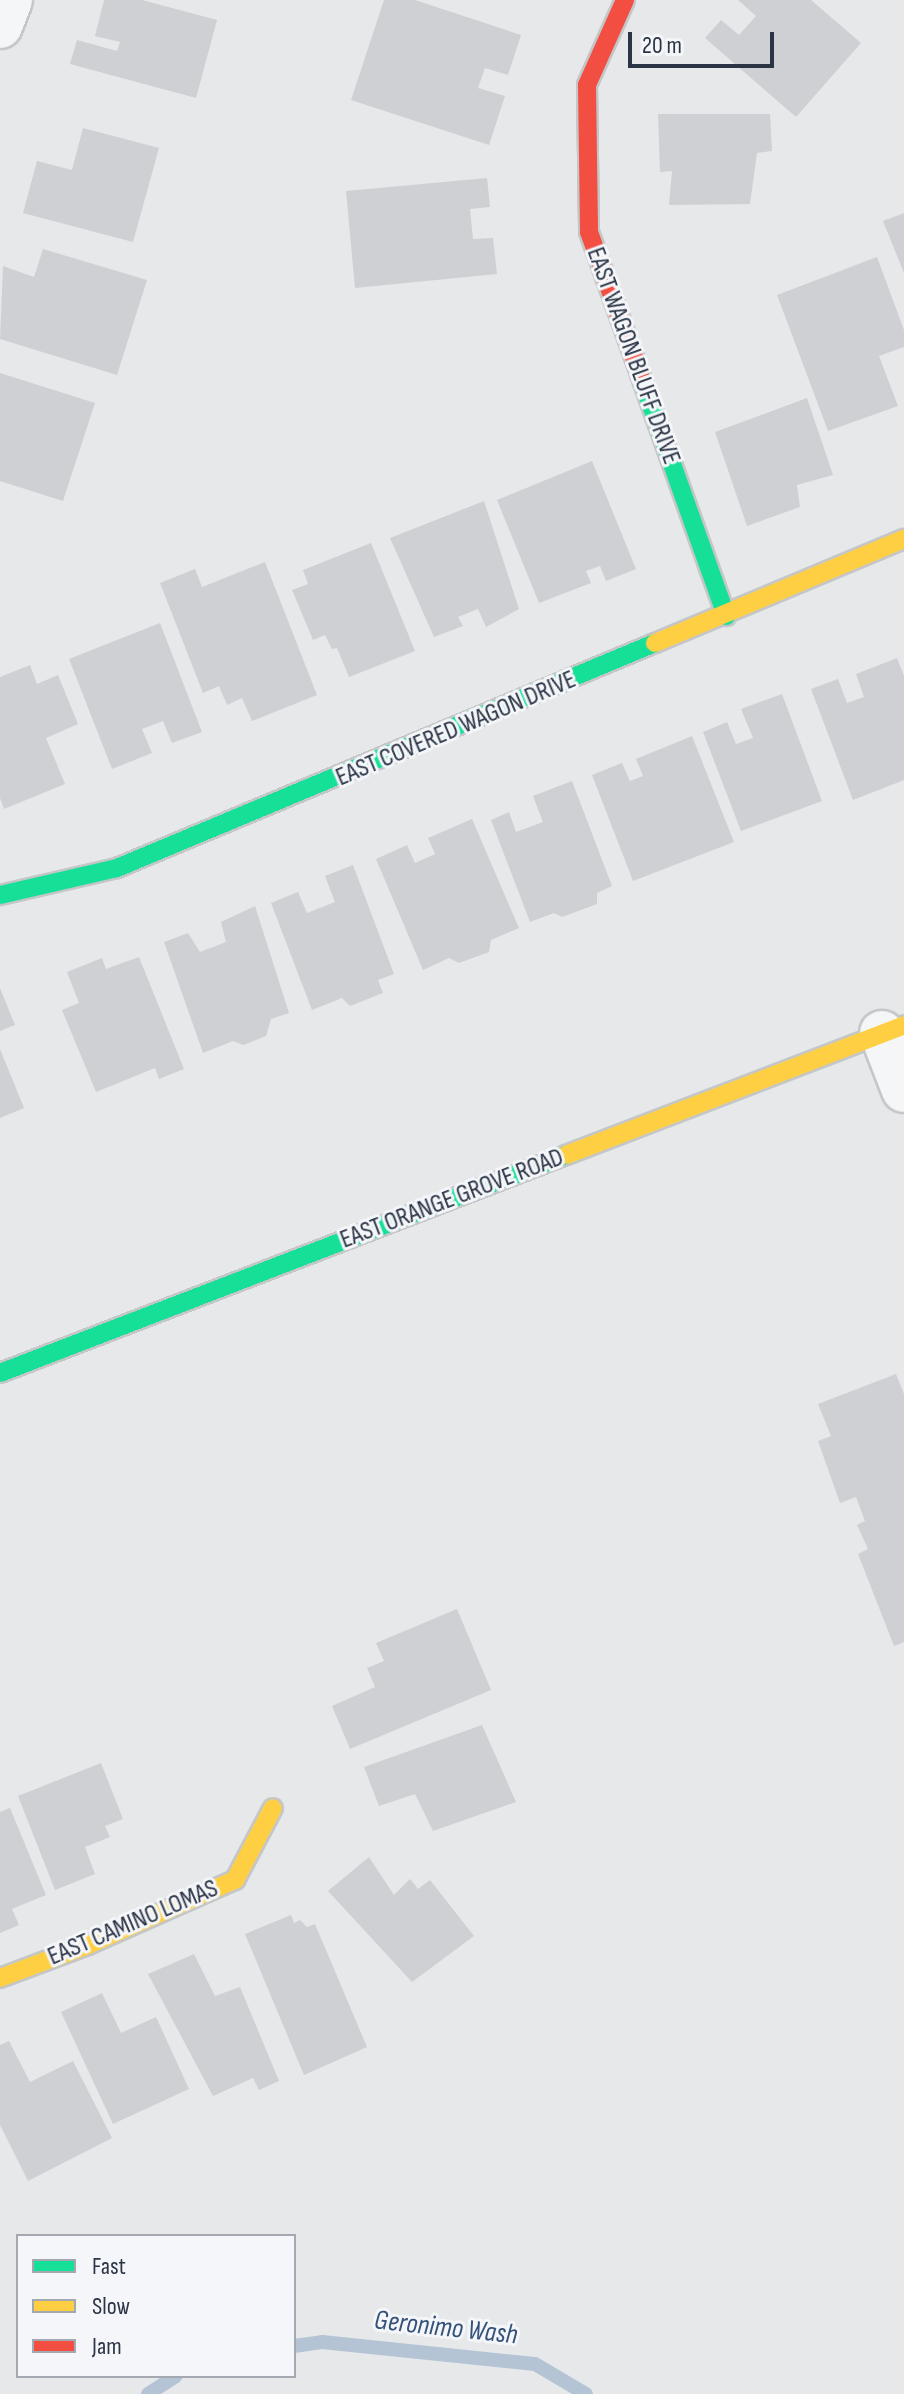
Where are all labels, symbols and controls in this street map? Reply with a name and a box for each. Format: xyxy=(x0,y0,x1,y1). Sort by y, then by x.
scale bar xyxy=(632,16,778,66)
text: 20 m xyxy=(642,31,682,60)
street label: EAST WAGON BLUFF DRIVE xyxy=(579,243,687,469)
street label: EAST COVERED WAGON DRIVE xyxy=(331,664,581,794)
street label: EAST ORANGE GROVE ROAD xyxy=(336,1142,568,1256)
street label: EAST CAMINO LOMAS xyxy=(43,1873,223,1973)
legend xyxy=(16,2234,296,2378)
text: Fast xyxy=(92,2252,126,2281)
text: Slow xyxy=(92,2292,130,2321)
water label: Geronimo Wash xyxy=(373,2304,519,2352)
text: Jam xyxy=(92,2332,122,2361)

